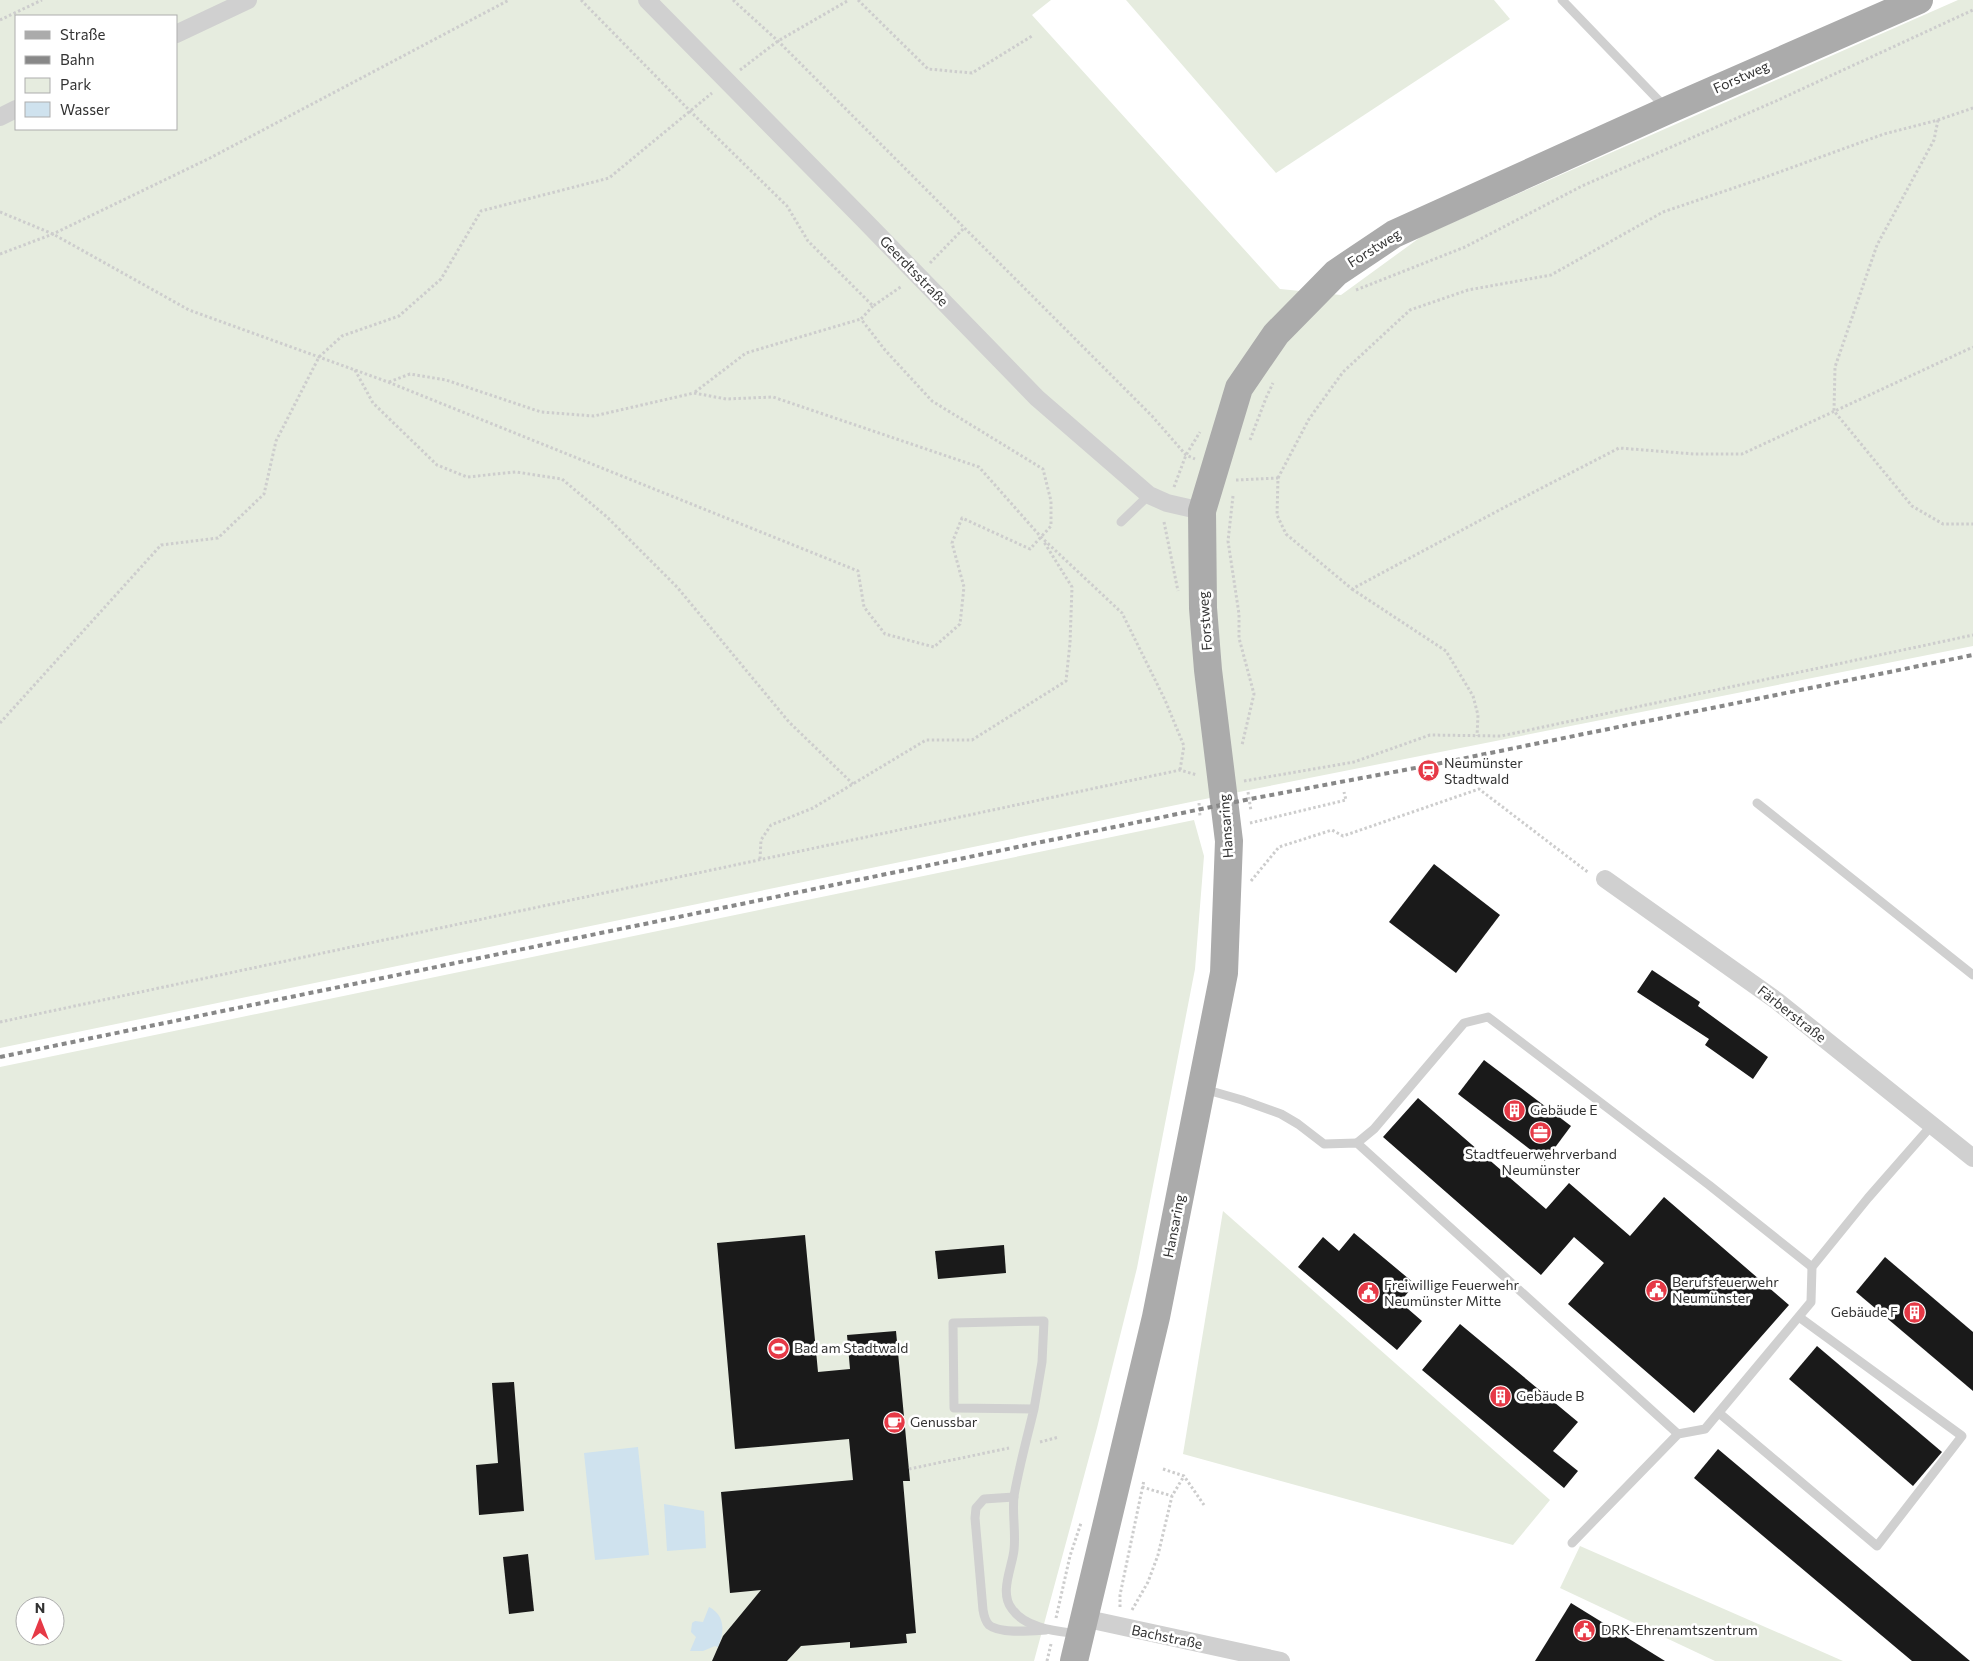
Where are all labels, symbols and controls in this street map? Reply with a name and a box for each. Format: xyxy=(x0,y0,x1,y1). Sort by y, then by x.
legend xyxy=(15,15,178,130)
text: Straße xyxy=(60,25,106,43)
text: Bahn xyxy=(60,50,95,68)
street label: Forstweg xyxy=(1710,57,1772,96)
text: Park xyxy=(60,75,91,93)
text: Wasser xyxy=(60,100,110,118)
street label: Forstweg xyxy=(1344,224,1404,271)
street label: Geerdtsstraße xyxy=(877,232,952,309)
street label: Forstweg xyxy=(1194,590,1215,651)
place label: Neumünster Stadtwald xyxy=(1444,754,1523,787)
station icon: Neumünster Stadtwald xyxy=(1416,759,1440,783)
street label: Hansaring xyxy=(1215,793,1236,859)
street label: Färberstraße xyxy=(1755,982,1830,1046)
building icon: Gebäude E xyxy=(1502,1098,1526,1122)
place label: Gebäude E xyxy=(1530,1101,1597,1118)
office icon: Stadtfeuerwehrverband Neumünster xyxy=(1529,1120,1553,1144)
place label: Stadtfeuerwehrverband Neumünster xyxy=(1465,1145,1617,1178)
street label: Hansaring xyxy=(1159,1192,1188,1259)
place label: Berufsfeuerwehr Neumünster xyxy=(1672,1273,1779,1306)
place label: Freiwillige Feuerwehr Neumünster Mitte xyxy=(1384,1276,1519,1309)
public building icon: Berufsfeuerwehr Neumünster xyxy=(1644,1278,1668,1302)
public building icon: Freiwillige Feuerwehr Neumünster Mitte xyxy=(1356,1281,1380,1305)
building icon: Gebäude F xyxy=(1902,1300,1926,1324)
place label: Gebäude F xyxy=(1831,1303,1898,1320)
sports icon: Bad am Stadtwald xyxy=(766,1336,790,1360)
place label: Bad am Stadtwald xyxy=(794,1339,908,1356)
building icon: Gebäude B xyxy=(1488,1384,1512,1408)
place label: Gebäude B xyxy=(1516,1387,1584,1404)
cafe icon: Genussbar xyxy=(882,1410,906,1434)
place label: Genussbar xyxy=(910,1413,978,1430)
north arrow xyxy=(15,1596,65,1646)
text: N xyxy=(35,1599,45,1616)
public building icon: DRK-Ehrenamtszentrum xyxy=(1573,1618,1597,1642)
street label: Bachstraße xyxy=(1130,1621,1204,1652)
place label: DRK-Ehrenamtszentrum xyxy=(1601,1621,1758,1638)

